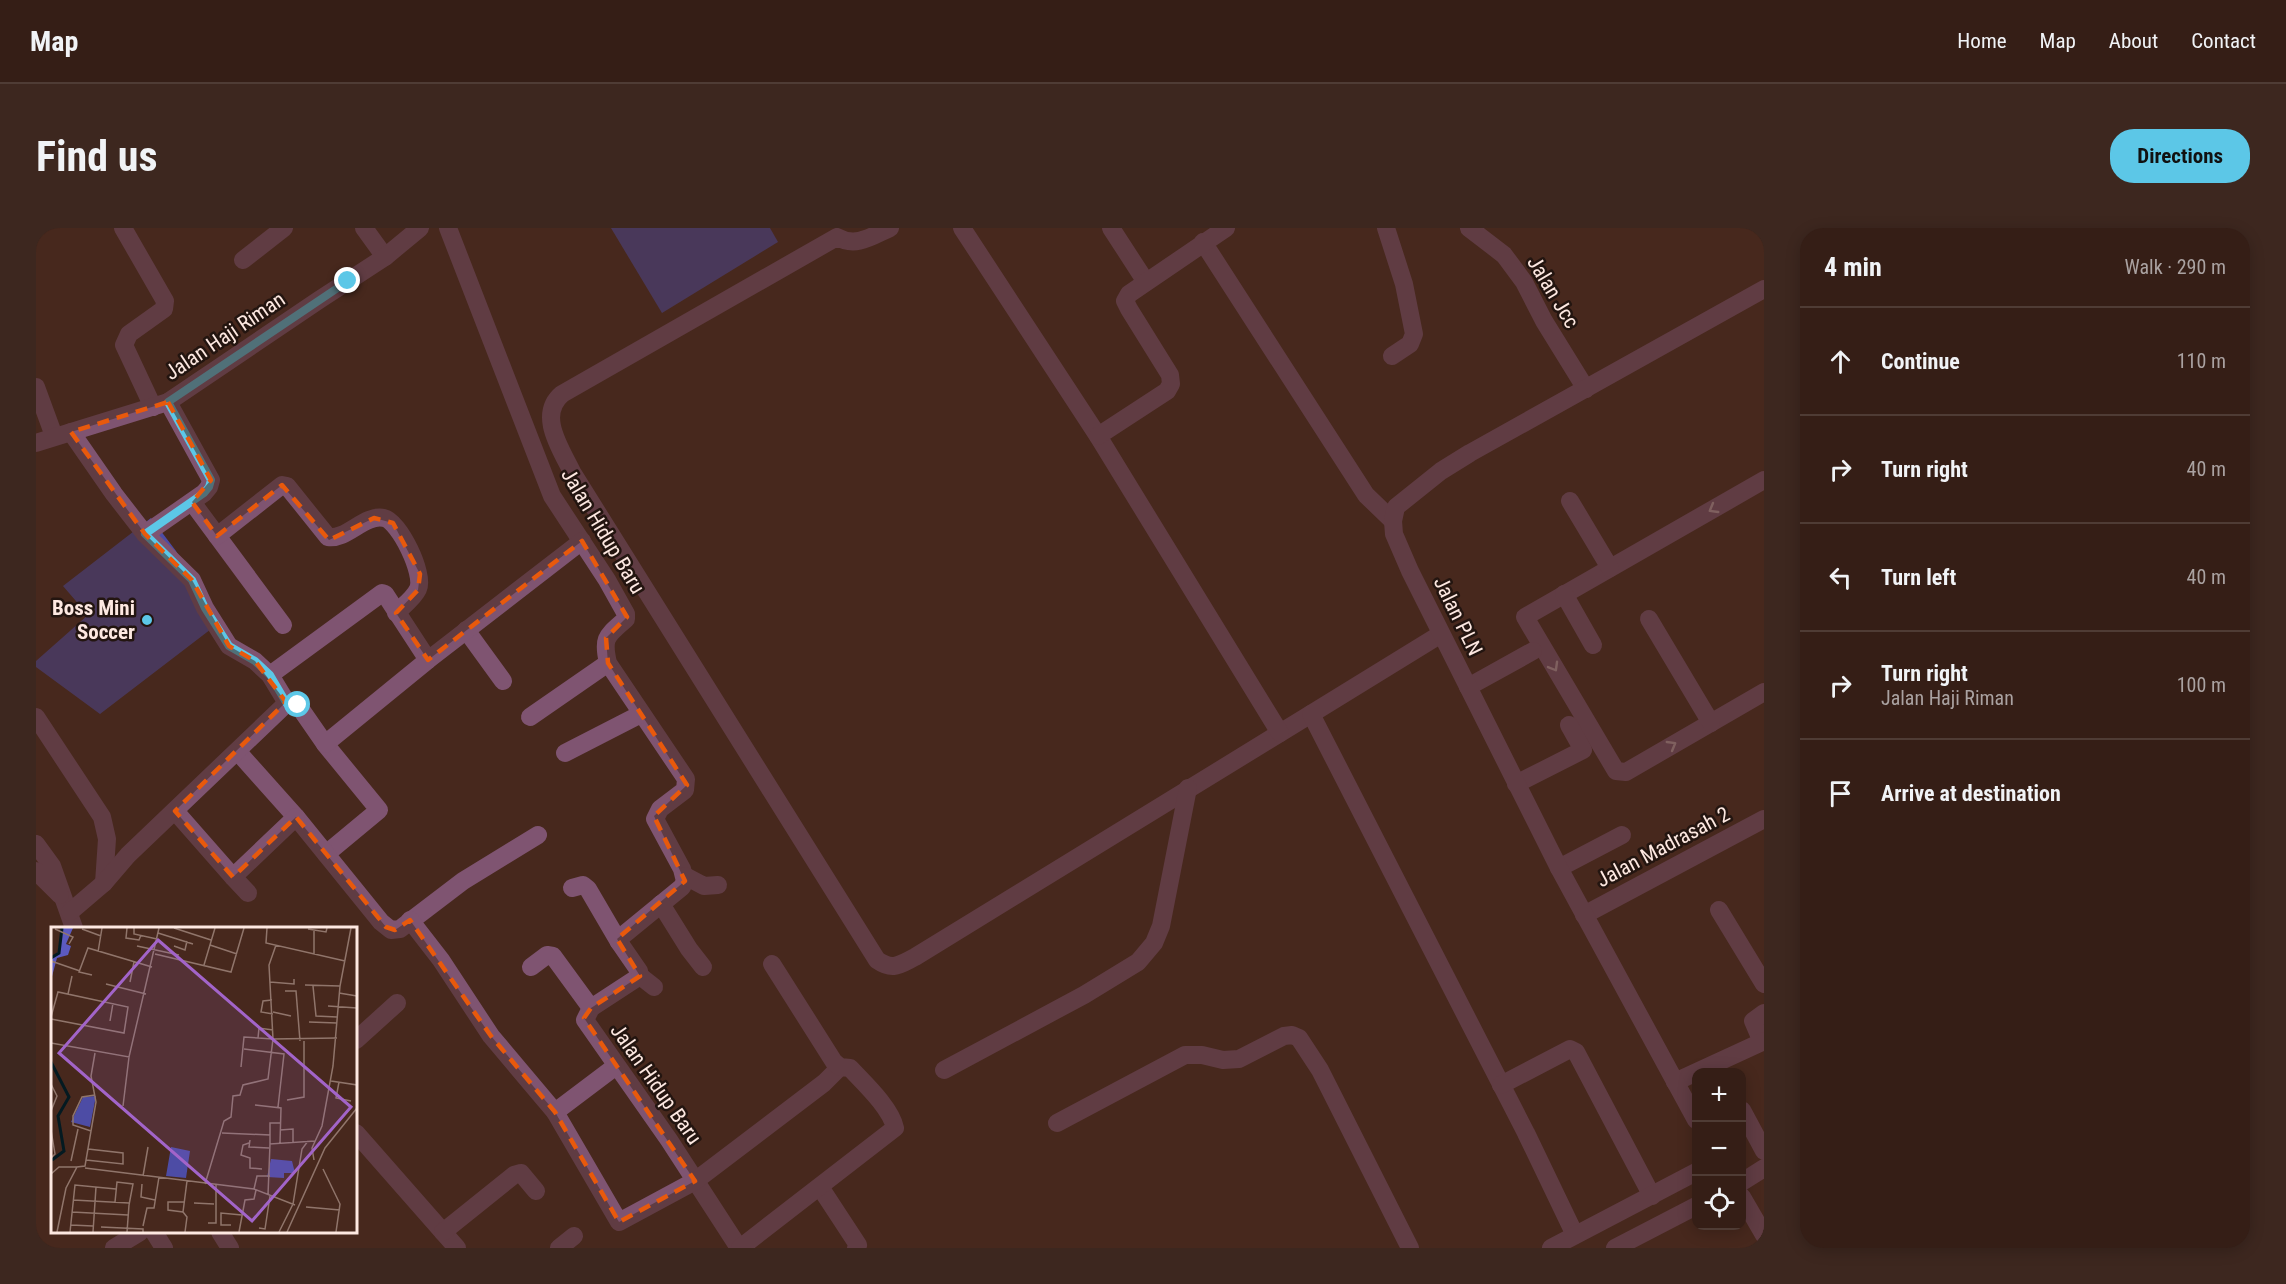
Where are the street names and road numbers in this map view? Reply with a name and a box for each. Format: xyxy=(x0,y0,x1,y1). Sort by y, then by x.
street label: Jalan Jcc xyxy=(1522,252,1584,332)
street label: Jalan Haji Riman xyxy=(160,287,290,385)
street label: Jalan Hidup Baru xyxy=(556,464,650,598)
street label: Jalan PLN xyxy=(1429,573,1487,659)
street label: Jalan Madrasah 2 xyxy=(1592,802,1734,892)
street label: Jalan Hidup Baru xyxy=(606,1019,706,1149)

